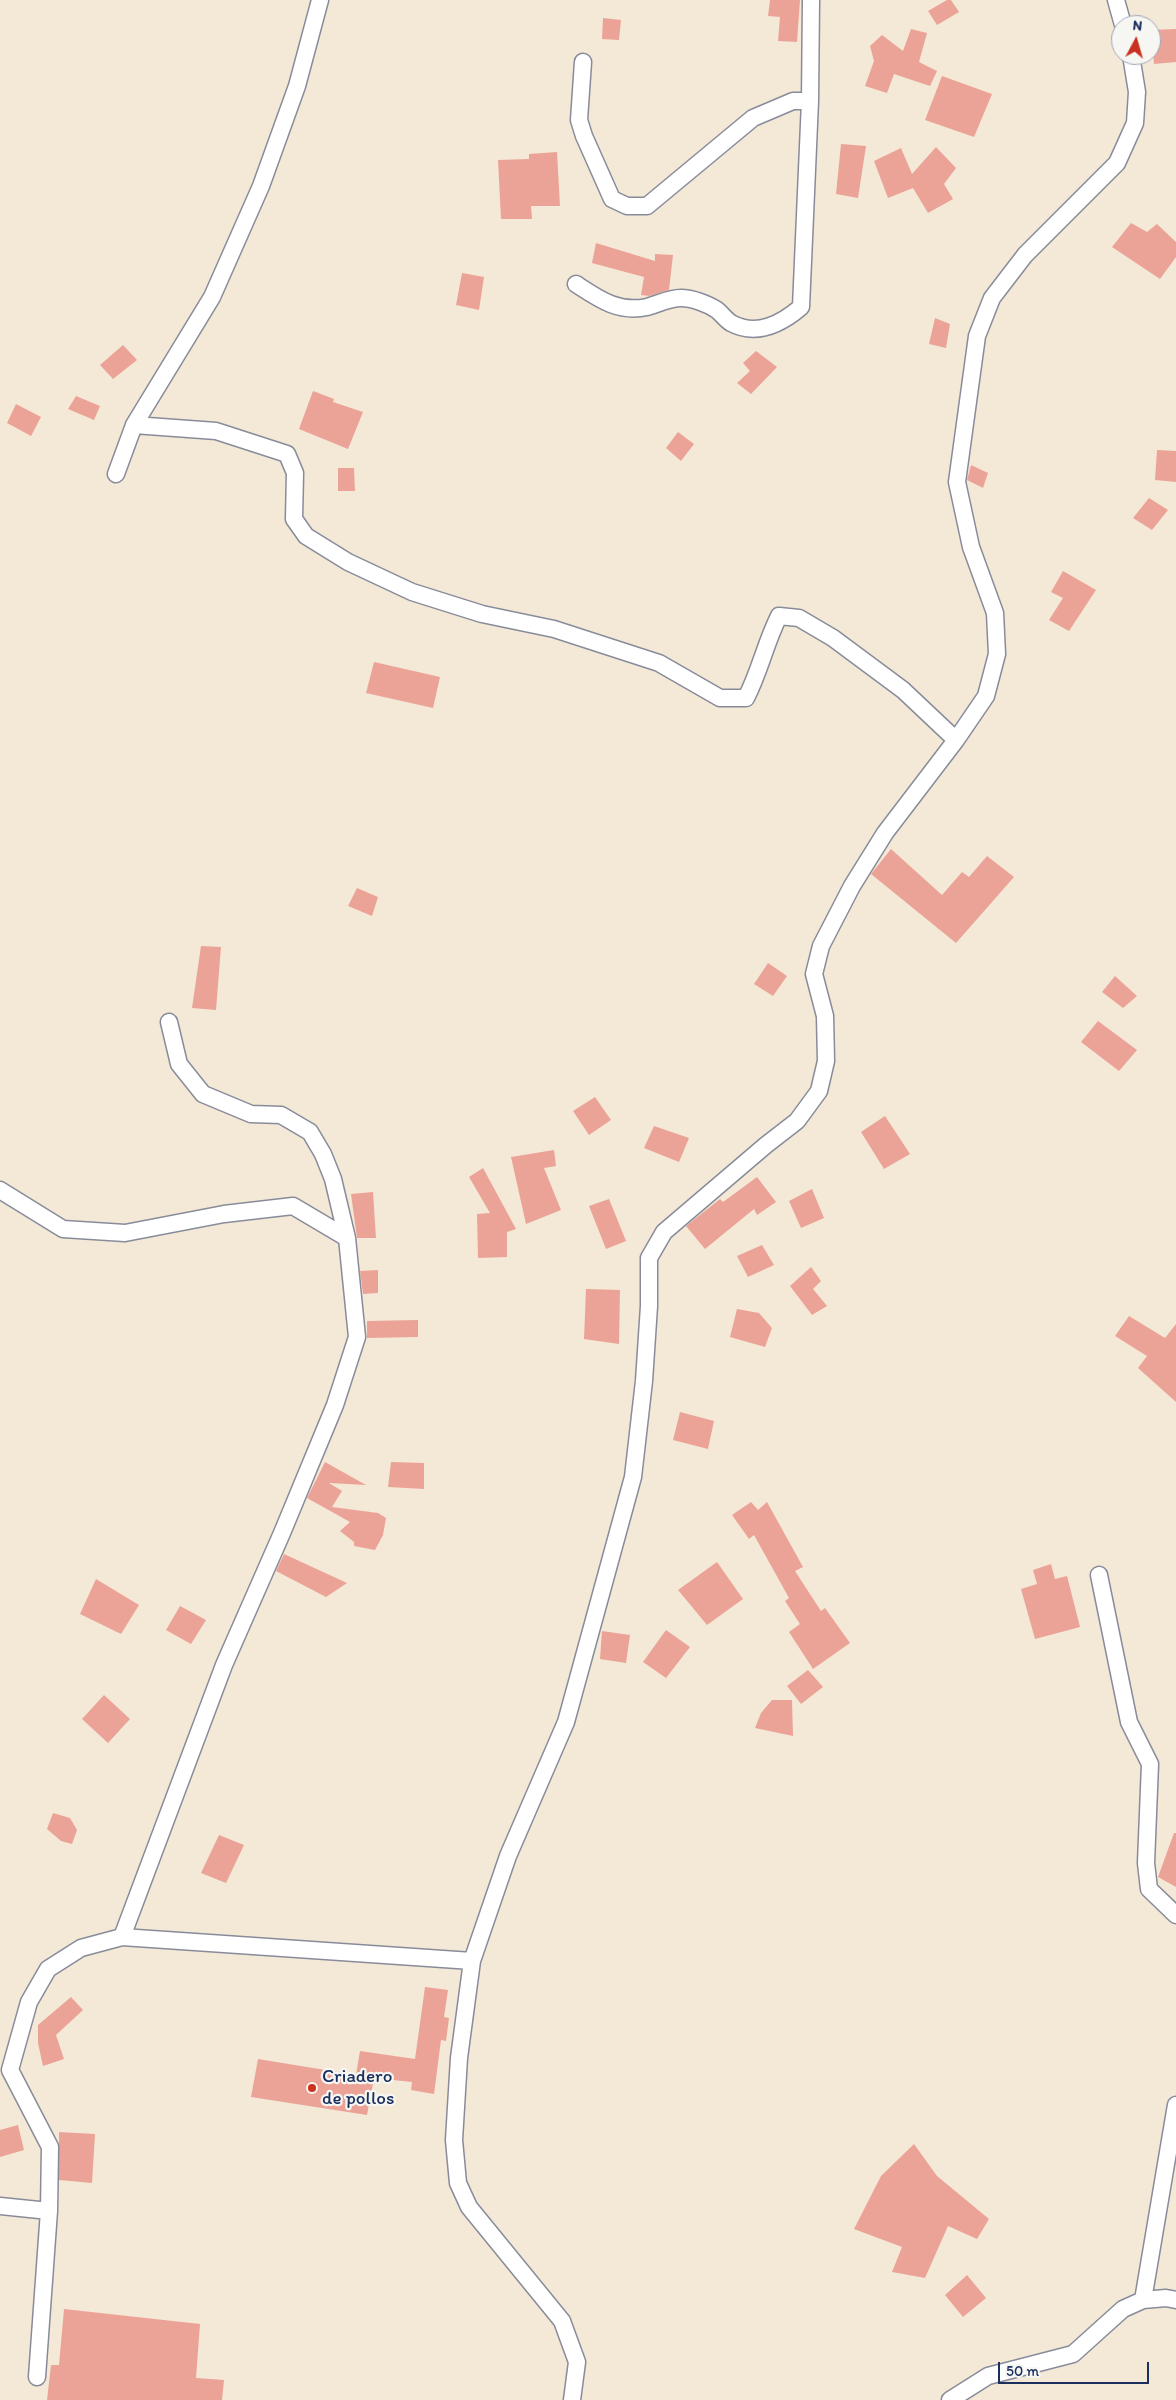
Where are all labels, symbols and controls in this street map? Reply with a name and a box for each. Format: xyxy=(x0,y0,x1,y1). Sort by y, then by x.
north arrow xyxy=(1111,15,1161,65)
text: N xyxy=(1132,17,1143,35)
place label: Criadero de pollos xyxy=(322,2066,394,2110)
marker: Criadero de pollos xyxy=(306,2082,318,2094)
scale bar xyxy=(1001,2352,1152,2384)
text: 50 m xyxy=(1006,2362,1039,2380)

